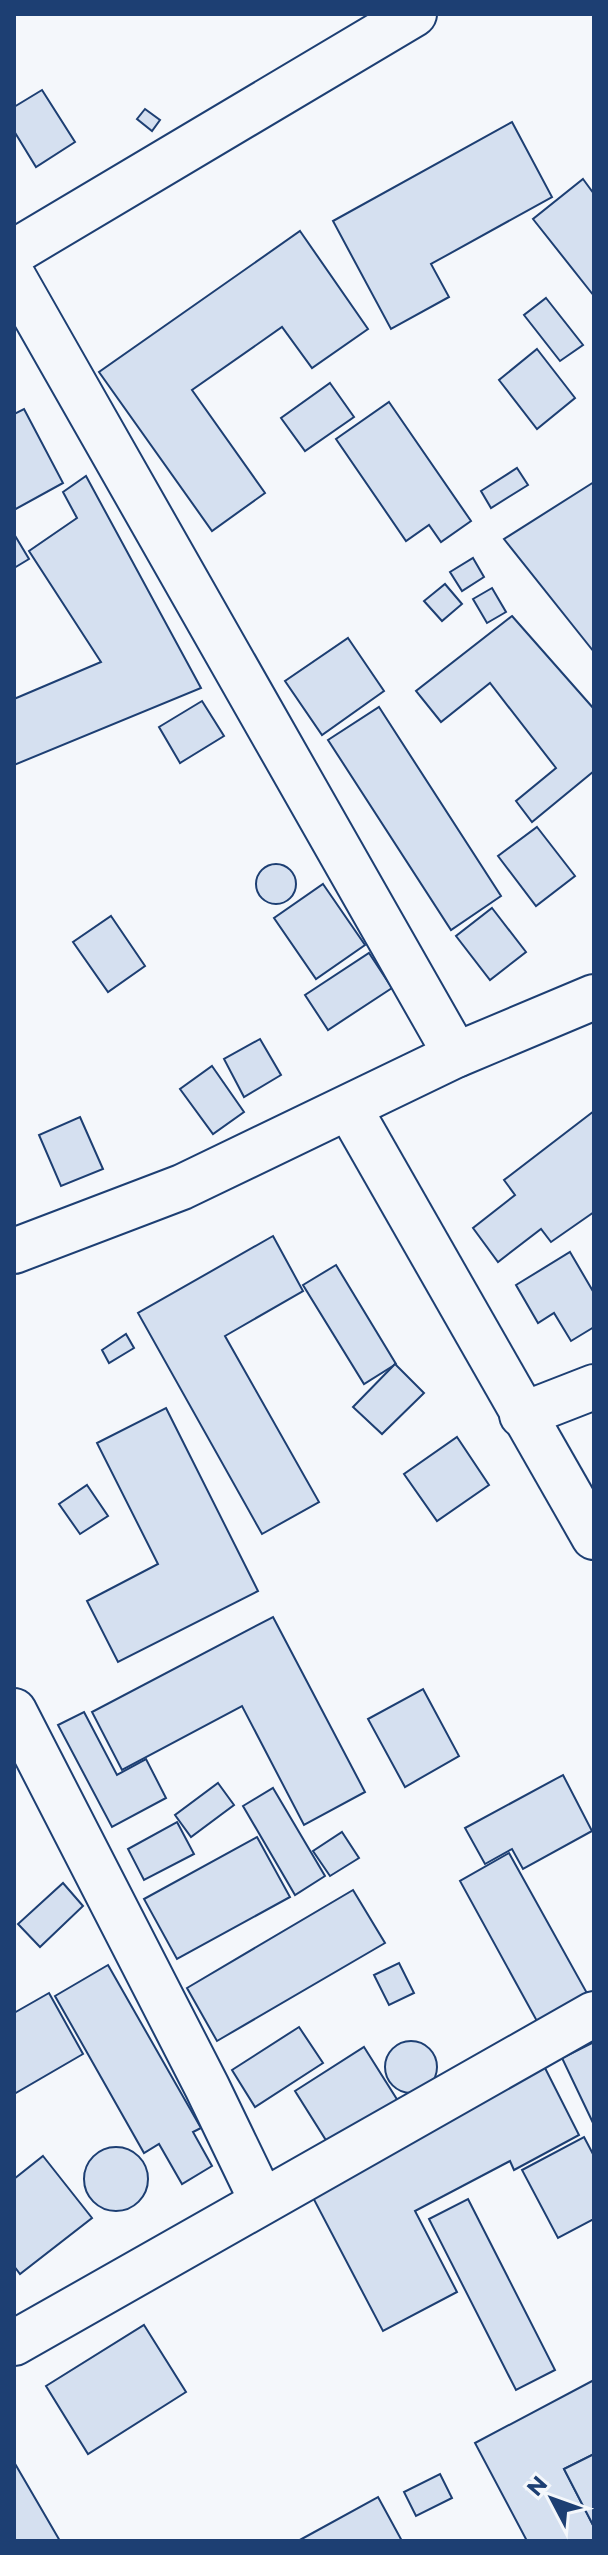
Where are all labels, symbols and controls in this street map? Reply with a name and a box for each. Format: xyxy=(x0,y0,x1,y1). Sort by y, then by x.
north arrow xyxy=(512,2459,592,2539)
text: N xyxy=(521,2471,553,2502)

